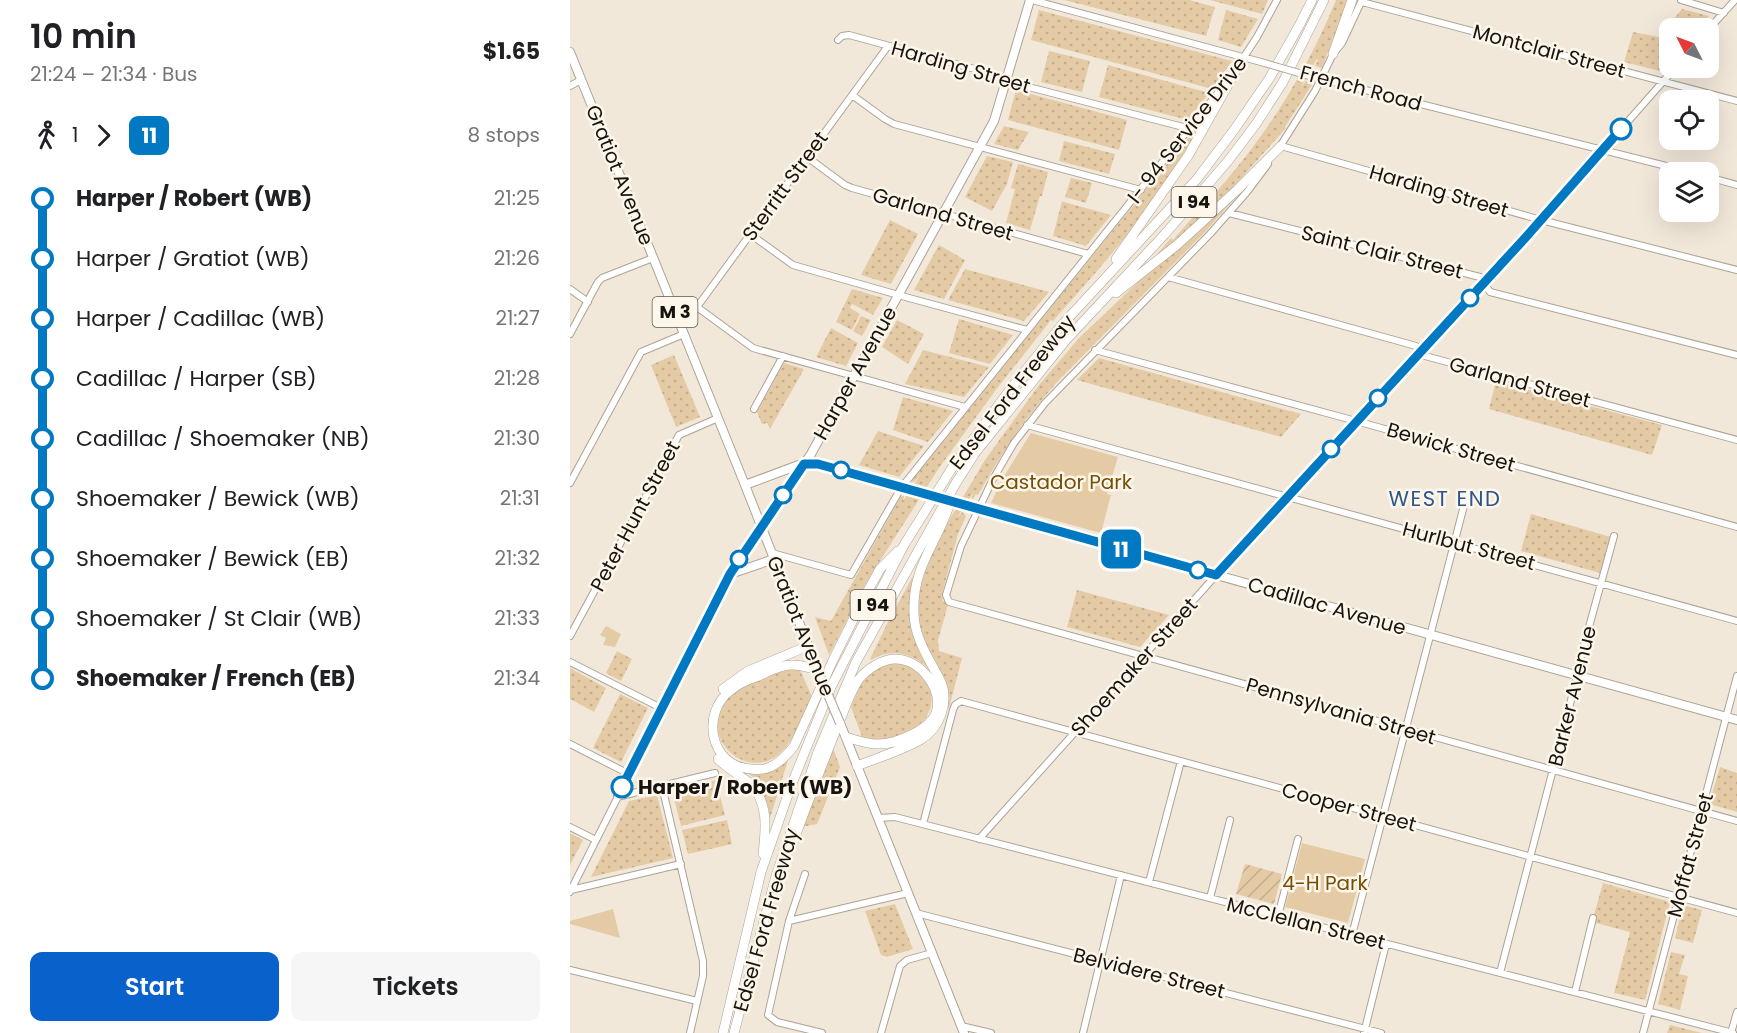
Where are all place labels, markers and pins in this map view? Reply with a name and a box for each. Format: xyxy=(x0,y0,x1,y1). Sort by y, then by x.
unlabelled marker xyxy=(1610,118,1632,140)
unlabelled marker xyxy=(1461,289,1479,307)
unlabelled marker xyxy=(1369,389,1387,407)
unlabelled marker xyxy=(1322,440,1340,458)
unlabelled marker xyxy=(832,461,850,479)
unlabelled marker xyxy=(774,486,792,504)
unlabelled marker xyxy=(730,550,748,568)
unlabelled marker xyxy=(1189,561,1207,579)
place label: Harper / Robert (WB) xyxy=(638,773,853,801)
marker: Harper / Robert (WB) xyxy=(611,776,633,798)

